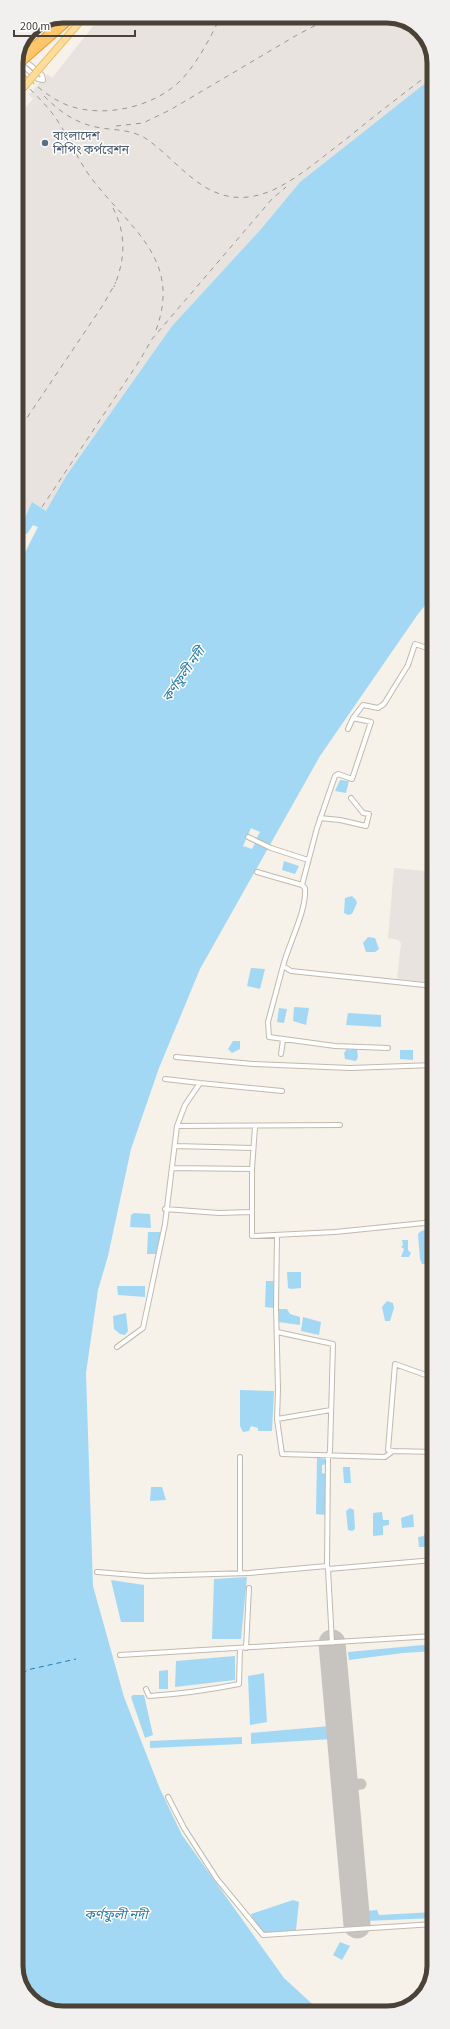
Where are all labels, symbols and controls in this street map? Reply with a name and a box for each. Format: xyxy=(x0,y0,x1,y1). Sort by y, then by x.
scale bar xyxy=(14,12,135,38)
text: 200 m xyxy=(20,18,50,35)
place label: বাংলাদেশ শিপিং কর্পরেশন xyxy=(52,128,130,159)
marker: বাংলাদেশ শিপিং কর্পরেশন xyxy=(40,138,50,148)
water label: কর্ণফুলী নদী xyxy=(158,641,211,706)
water label: কর্ণফুলী নদী xyxy=(84,1906,150,1924)

